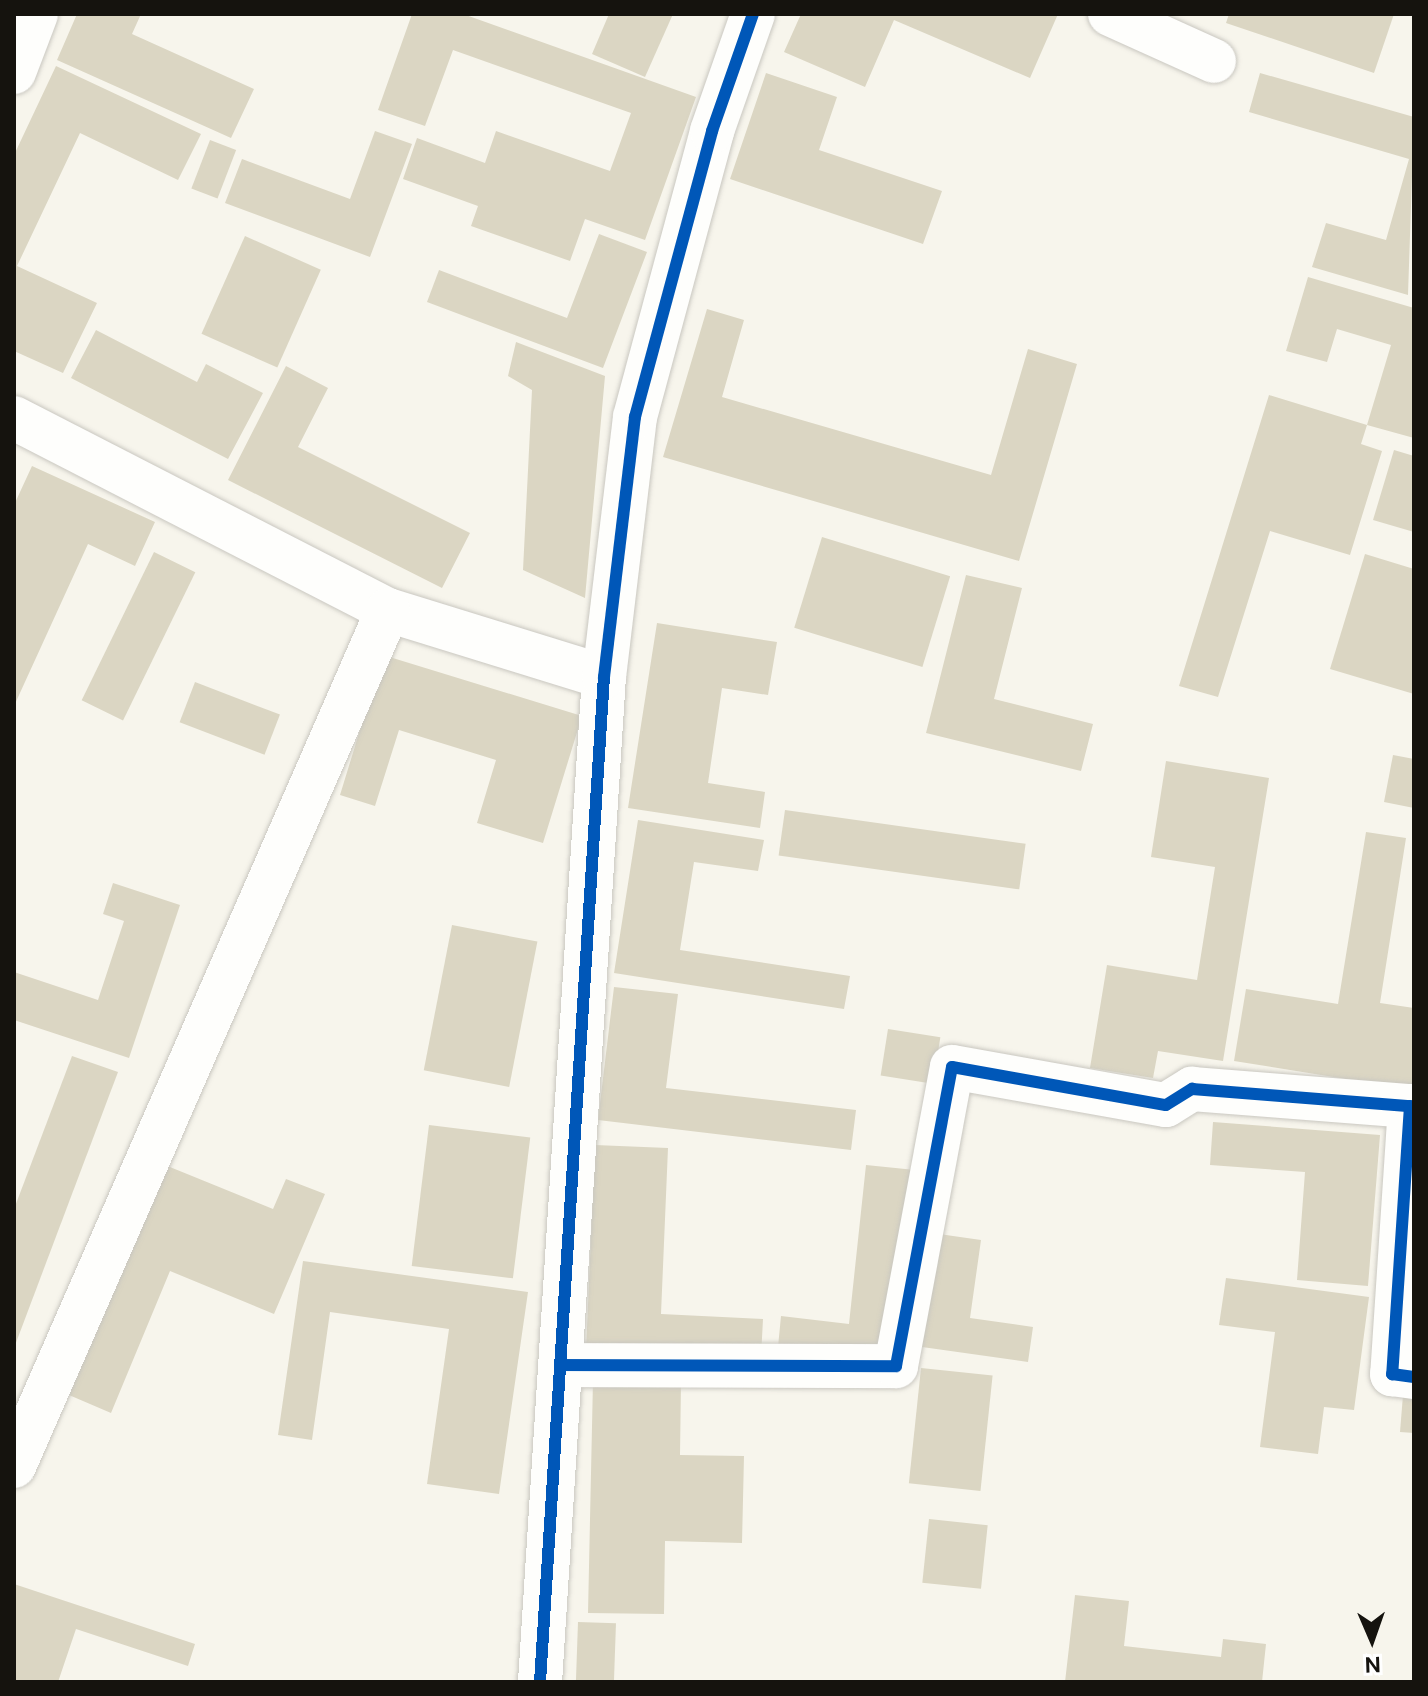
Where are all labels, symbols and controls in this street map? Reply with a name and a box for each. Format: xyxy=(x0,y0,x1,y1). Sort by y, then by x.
north arrow xyxy=(1332,1600,1412,1680)
text: N xyxy=(1364,1650,1381,1679)

